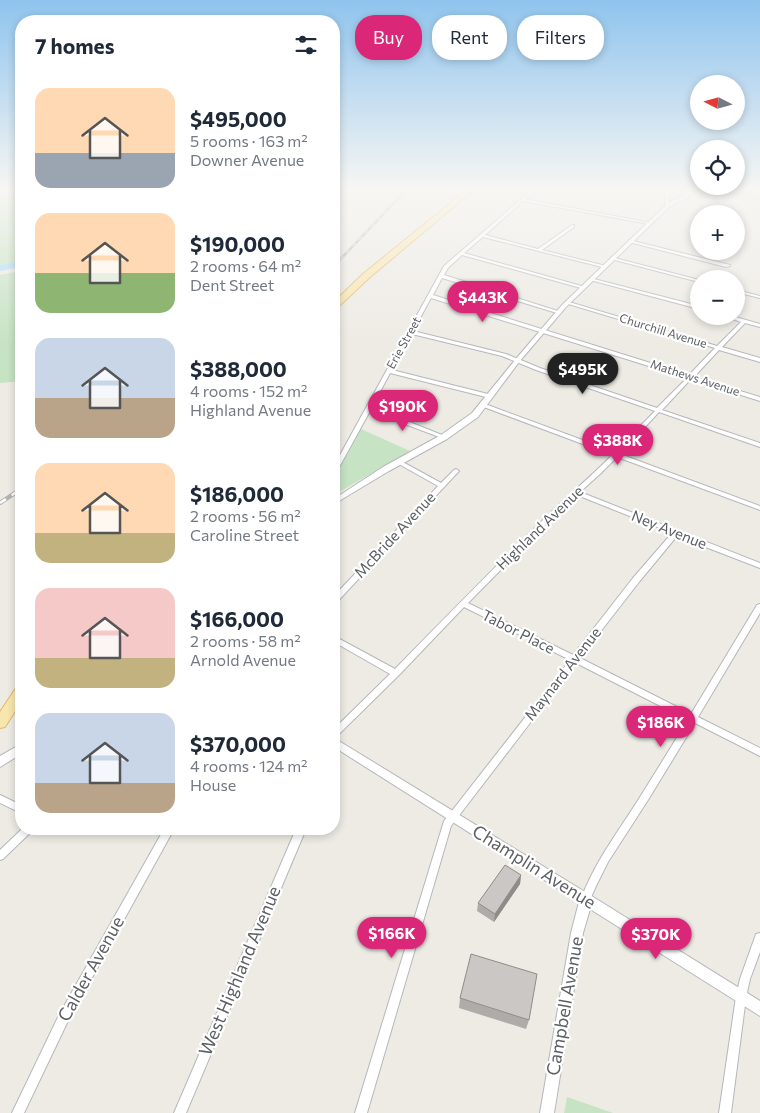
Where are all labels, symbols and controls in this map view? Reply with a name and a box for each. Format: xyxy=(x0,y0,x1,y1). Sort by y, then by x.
chip: Buy xyxy=(355,15,422,60)
chip: Rent xyxy=(432,15,507,60)
chip: Filters xyxy=(517,15,604,60)
icon: filters xyxy=(292,31,320,59)
text: 7 homes xyxy=(35,33,114,58)
north arrow xyxy=(690,75,745,130)
map controls xyxy=(690,75,745,325)
text: $495,000 xyxy=(190,106,287,131)
icon: home xyxy=(75,108,135,168)
text: 5 rooms · 163 m² xyxy=(190,131,308,150)
button: locate xyxy=(690,140,745,195)
text: Downer Avenue xyxy=(190,150,304,169)
button: + xyxy=(690,205,745,260)
text: $190,000 xyxy=(190,231,285,256)
icon: home xyxy=(75,233,135,293)
text: 2 rooms · 64 m² xyxy=(190,256,301,275)
button: − xyxy=(690,270,745,325)
text: Dent Street xyxy=(190,275,274,294)
pin: $443K xyxy=(448,280,518,323)
text: $443K xyxy=(458,287,508,306)
street label: Churchill Avenue xyxy=(618,310,709,350)
street label: Erie Street xyxy=(383,314,423,371)
pin: $495K xyxy=(548,352,618,395)
text: $388,000 xyxy=(190,356,287,381)
street label: Mathews Avenue xyxy=(649,356,742,398)
icon: home xyxy=(75,358,135,418)
text: $495K xyxy=(558,359,608,378)
text: 4 rooms · 152 m² xyxy=(190,381,307,400)
pin: $190K xyxy=(368,390,438,432)
text: $190K xyxy=(379,396,427,415)
text: Highland Avenue xyxy=(190,400,311,419)
pin: $388K xyxy=(583,424,653,466)
text: $388K xyxy=(593,430,643,449)
text: $186,000 xyxy=(190,481,284,506)
street label: Highland Avenue xyxy=(492,481,586,573)
icon: home xyxy=(75,483,135,543)
street label: McBride Avenue xyxy=(350,488,439,581)
text: 2 rooms · 56 m² xyxy=(190,506,301,525)
street label: Ney Avenue xyxy=(629,506,710,552)
text: Caroline Street xyxy=(190,525,299,544)
street label: Tabor Place xyxy=(479,605,558,657)
text: $166,000 xyxy=(190,606,284,631)
icon: home xyxy=(75,608,135,668)
street label: Maynard Avenue xyxy=(520,623,604,724)
text: 2 rooms · 58 m² xyxy=(190,631,301,650)
text: Arnold Avenue xyxy=(190,650,296,669)
pin: $186K xyxy=(626,706,696,748)
text: $186K xyxy=(637,712,685,731)
text: $370,000 xyxy=(190,731,286,756)
icon: home xyxy=(75,733,135,793)
text: 4 rooms · 124 m² xyxy=(190,756,308,775)
text: House xyxy=(190,775,236,794)
street label: Champlin Avenue xyxy=(469,819,600,913)
street label: West Highland Avenue xyxy=(193,883,285,1059)
street label: Calder Avenue xyxy=(52,912,128,1025)
pin: $166K xyxy=(357,916,427,959)
pin: $370K xyxy=(621,918,691,960)
text: $166K xyxy=(368,923,416,942)
text: $370K xyxy=(632,924,680,943)
street label: Campbell Avenue xyxy=(541,935,587,1077)

